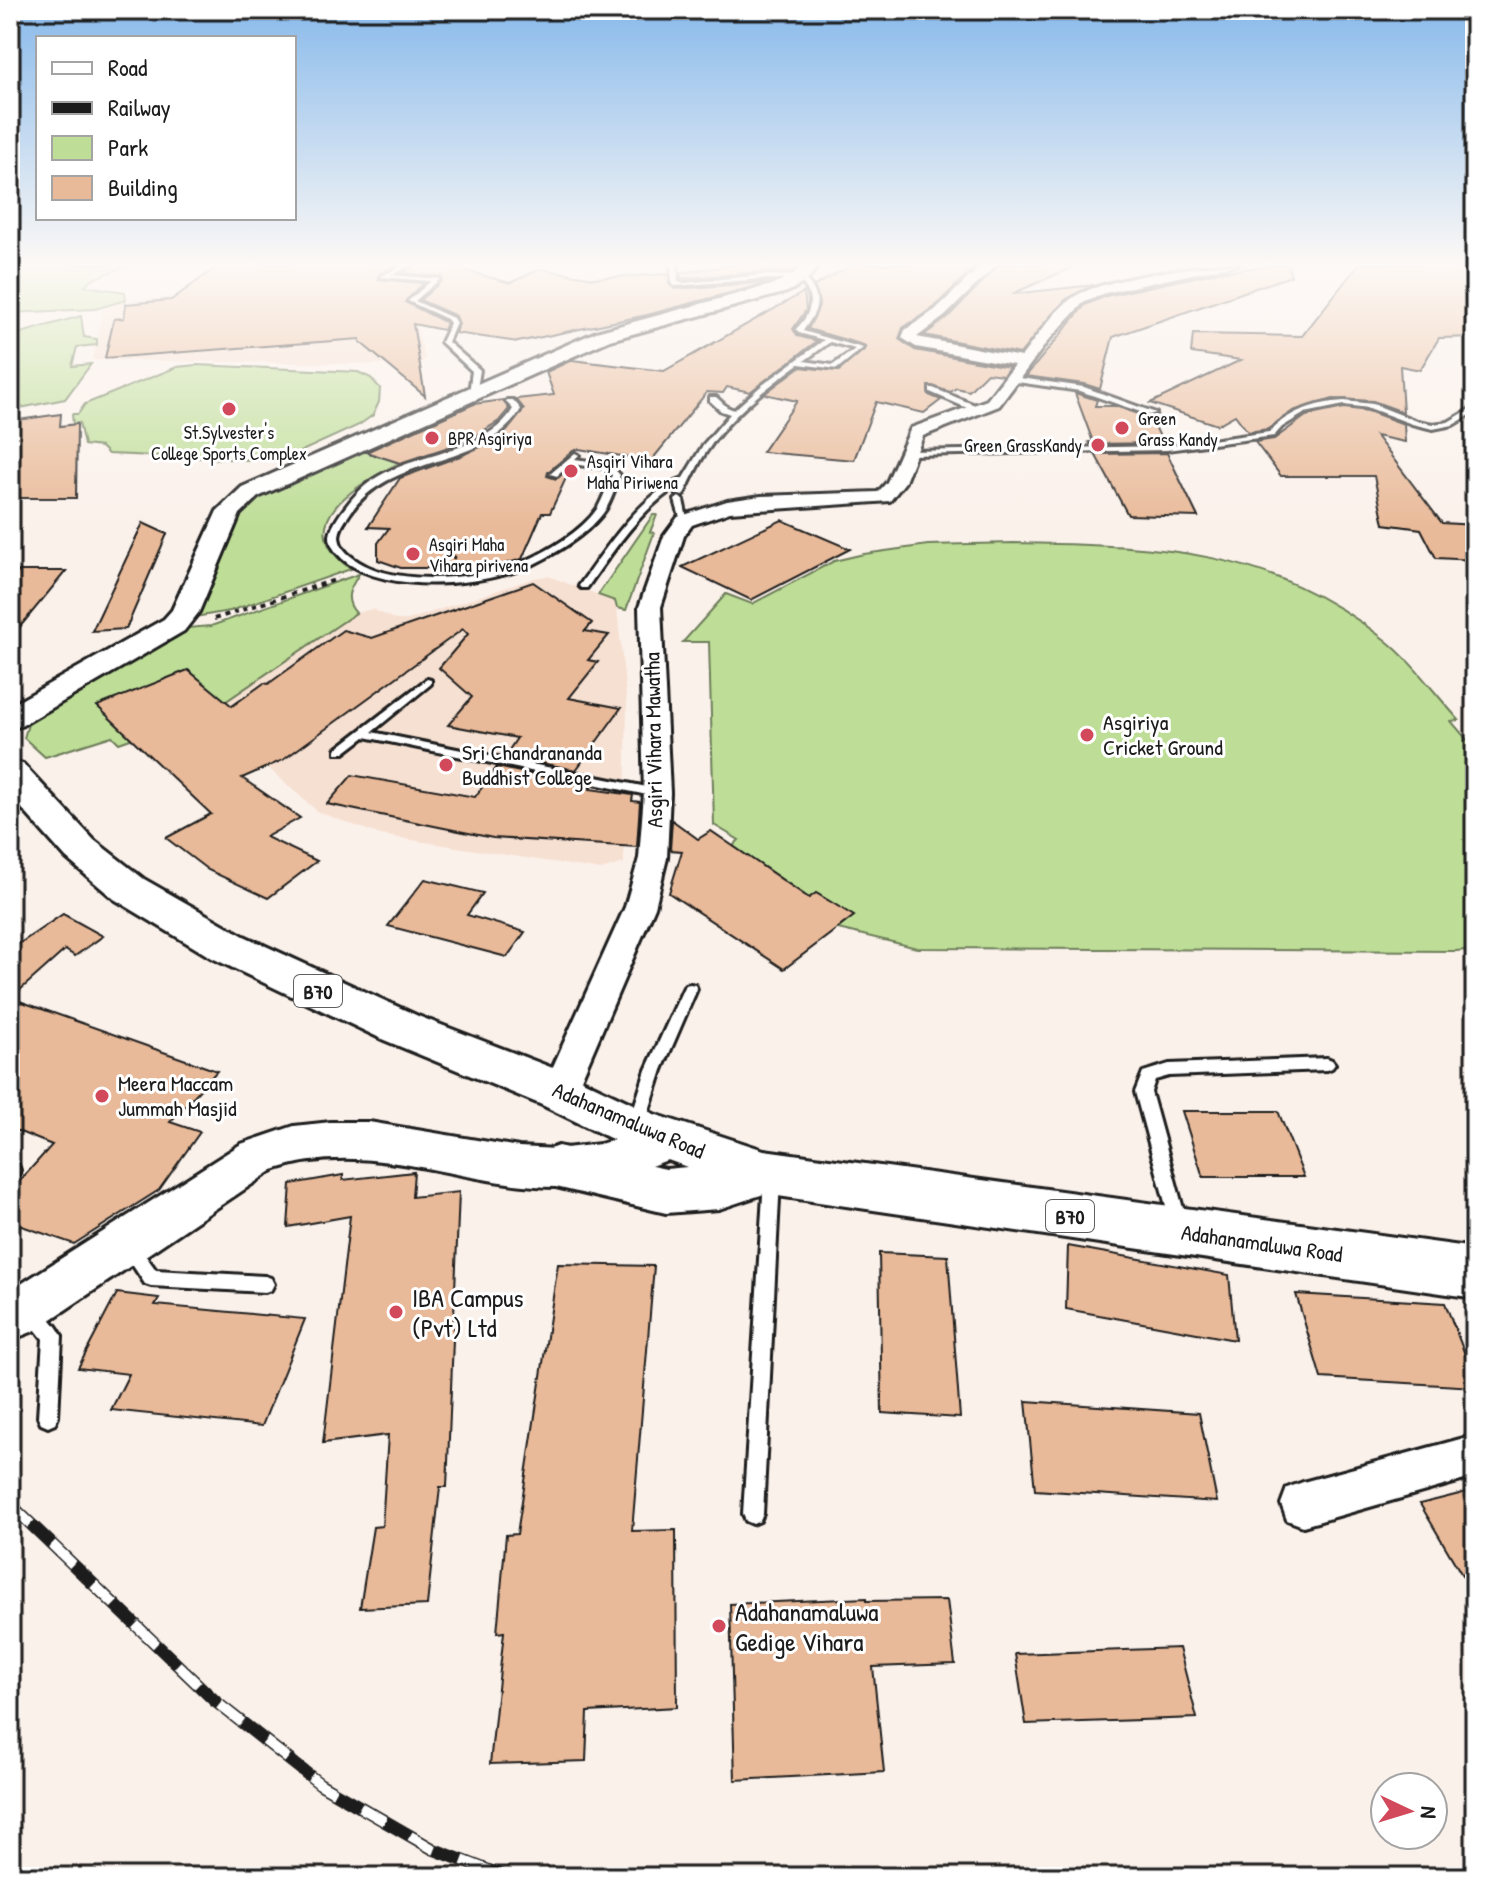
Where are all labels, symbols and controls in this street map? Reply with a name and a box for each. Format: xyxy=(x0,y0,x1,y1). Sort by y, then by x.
legend xyxy=(36,36,296,220)
text: Road xyxy=(108,51,147,83)
text: Railway xyxy=(108,91,171,123)
text: Park xyxy=(108,131,148,163)
text: Building xyxy=(108,171,178,203)
marker: St.Sylvester's College Sports Complex xyxy=(220,400,238,418)
place label: Green Grass Kandy xyxy=(1138,406,1218,452)
marker: Green Grass Kandy xyxy=(1113,419,1131,437)
place label: St.Sylvester's College Sports Complex xyxy=(151,420,307,466)
place label: BPR Asgiriya xyxy=(448,426,531,451)
marker: BPR Asgiriya xyxy=(423,429,441,447)
place label: Green GrassKandy xyxy=(964,433,1082,458)
marker: Green GrassKandy xyxy=(1089,436,1107,454)
place label: Asgiri Vihara Maha Piriwena xyxy=(587,449,678,495)
marker: Asgiri Vihara Maha Piriwena xyxy=(562,462,580,480)
place label: Asgiri Maha Vihara pirivena xyxy=(429,532,528,578)
marker: Asgiri Maha Vihara pirivena xyxy=(404,545,422,563)
street label: Asgiri Vihara Mawatha xyxy=(636,652,670,828)
place label: Asgiriya Cricket Ground xyxy=(1103,707,1223,762)
marker: Asgiriya Cricket Ground xyxy=(1078,726,1096,744)
place label: Sri Chandrananda Buddhist College xyxy=(462,737,602,792)
marker: Sri Chandrananda Buddhist College xyxy=(437,756,455,774)
road number: B70 xyxy=(294,975,342,1007)
place label: Meera Maccam Jummah Masjid xyxy=(118,1068,237,1123)
street label: Adahanamaluwa Road xyxy=(548,1074,710,1166)
marker: Meera Maccam Jummah Masjid xyxy=(93,1087,111,1105)
road number: B70 xyxy=(1046,1200,1094,1232)
street label: Adahanamaluwa Road xyxy=(1179,1217,1345,1269)
place label: IBA Campus (Pvt) Ltd xyxy=(412,1280,524,1345)
marker: IBA Campus (Pvt) Ltd xyxy=(387,1303,405,1321)
place label: Adahanamaluwa Gedige Vihara xyxy=(735,1594,879,1659)
marker: Adahanamaluwa Gedige Vihara xyxy=(710,1617,728,1635)
north arrow xyxy=(1369,1771,1449,1851)
text: N xyxy=(1414,1806,1444,1820)

